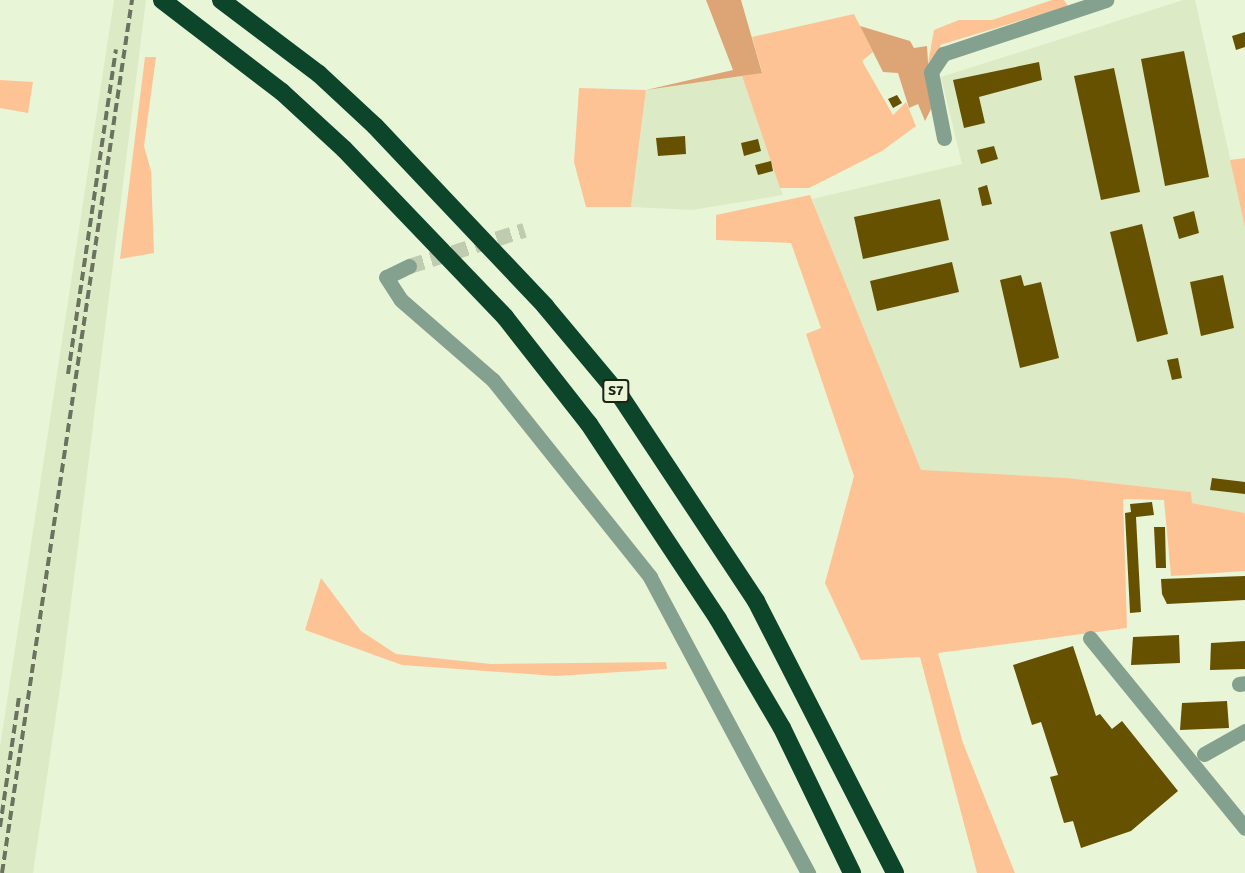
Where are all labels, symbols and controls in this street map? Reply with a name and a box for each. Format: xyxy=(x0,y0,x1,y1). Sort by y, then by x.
road number: S7 xyxy=(601,380,631,402)

